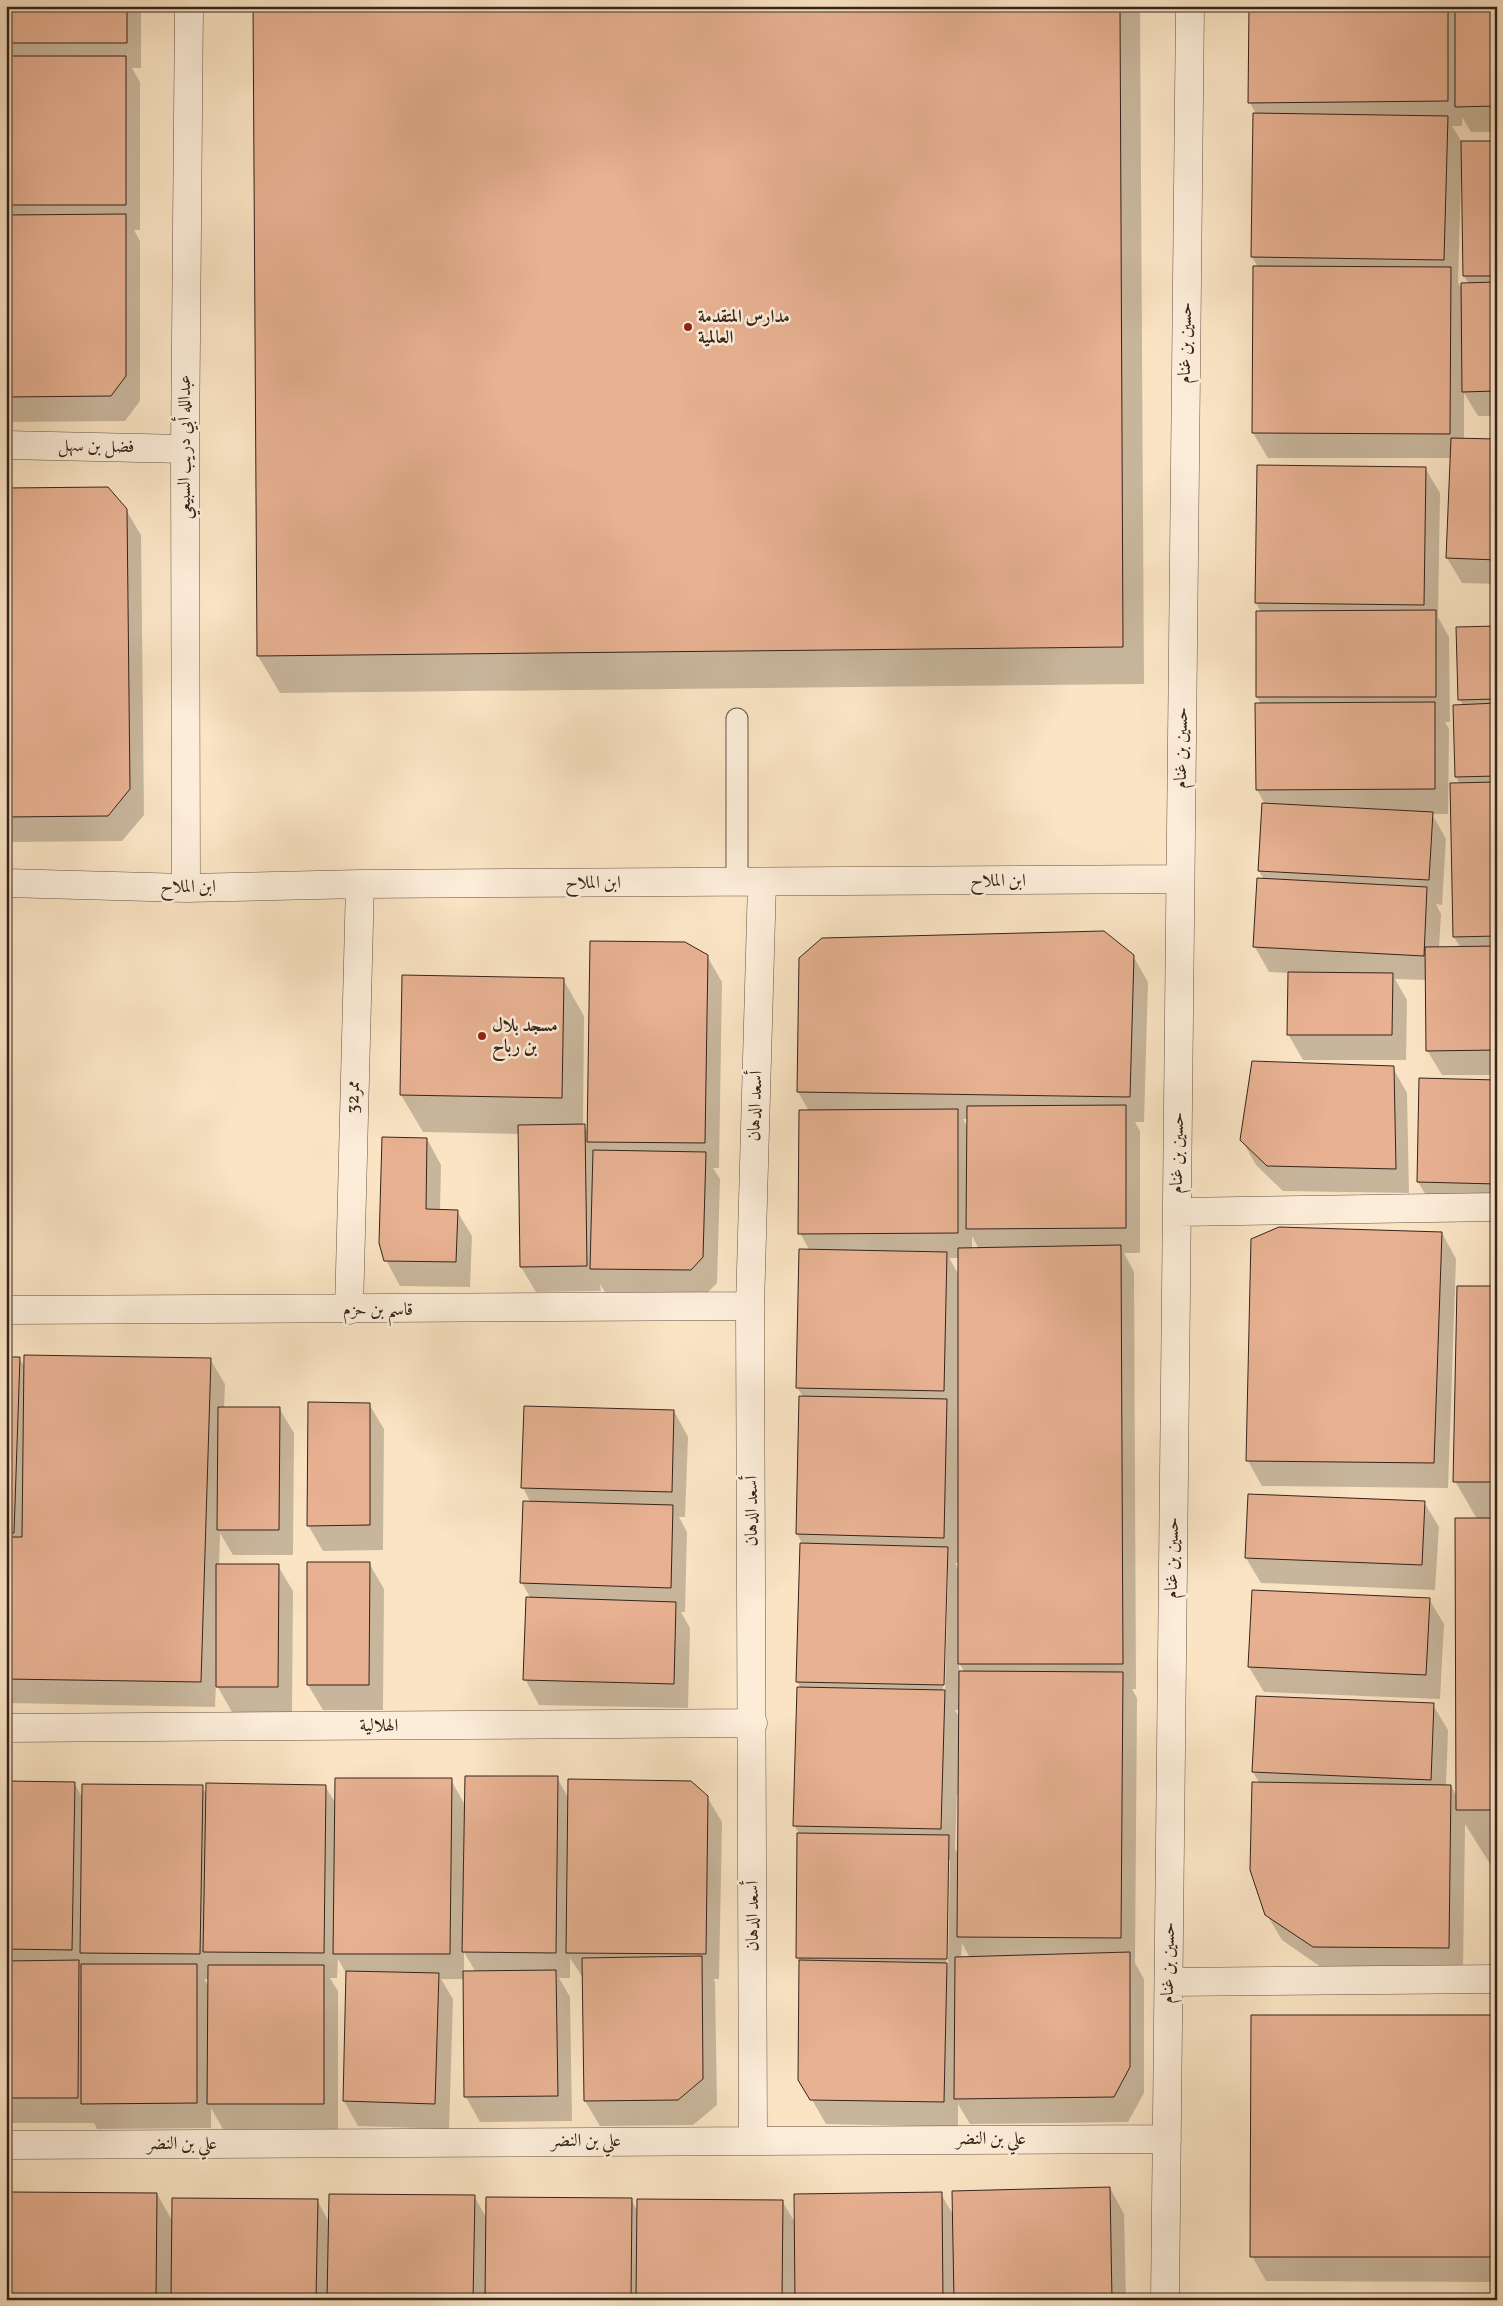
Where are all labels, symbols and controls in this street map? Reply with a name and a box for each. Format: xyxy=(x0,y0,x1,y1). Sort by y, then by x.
street label: حسين بن غنام xyxy=(1173,302,1201,384)
place label: مدارس المتقدمة العالمية xyxy=(698,305,790,351)
marker: مدارس المتقدمة العالمية xyxy=(682,321,694,333)
street label: عبدالله أبي دريب السبيعي xyxy=(171,375,201,519)
street label: فضل بن سهل xyxy=(57,434,135,460)
street label: حسين بن غنام xyxy=(1169,707,1197,789)
street label: ابن الملاح xyxy=(970,869,1026,896)
street label: ابن الملاح xyxy=(565,871,621,898)
street label: ابن الملاح xyxy=(160,875,216,902)
place label: مسجد بلال بن رباح xyxy=(492,1014,558,1062)
marker: مسجد بلال بن رباح xyxy=(476,1030,488,1042)
street label: أسعد الدهان xyxy=(740,1069,770,1142)
street label: ممر32 xyxy=(341,1080,367,1114)
street label: حسين بن غنام xyxy=(1165,1112,1193,1194)
street label: قاسم بن حزم xyxy=(343,1298,413,1327)
street label: أسعد الدهان xyxy=(738,1475,765,1546)
street label: حسين بن غنام xyxy=(1160,1517,1188,1599)
street label: الهلالية xyxy=(359,1714,399,1739)
street label: أسعد الدهان xyxy=(739,1880,766,1951)
street label: حسين بن غنام xyxy=(1156,1922,1184,2004)
street label: علي بن النضر xyxy=(954,2127,1026,2155)
street label: علي بن النضر xyxy=(549,2129,621,2157)
street label: علي بن النضر xyxy=(145,2132,217,2160)

